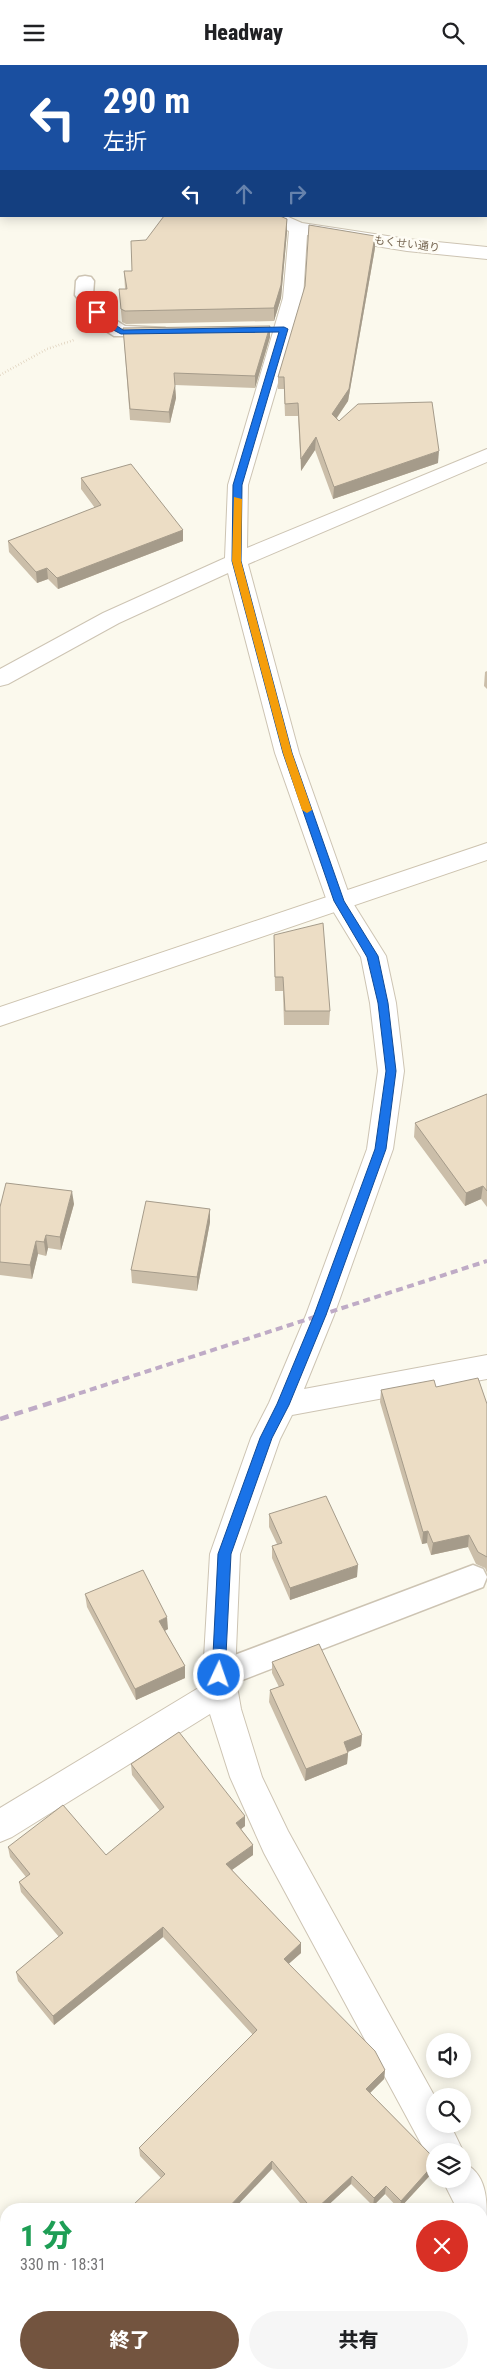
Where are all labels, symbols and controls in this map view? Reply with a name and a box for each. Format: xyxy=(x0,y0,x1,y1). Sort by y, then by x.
icon: menu xyxy=(20,19,48,47)
icon: search xyxy=(439,19,467,47)
text: Headway xyxy=(204,20,283,45)
text: 290 m xyxy=(103,81,190,122)
icon: left xyxy=(20,85,85,150)
text: 左折 xyxy=(103,129,147,154)
icon: left xyxy=(177,180,205,208)
icon: ahead xyxy=(230,180,258,208)
icon: right xyxy=(283,180,311,208)
street label: もくせい通り xyxy=(373,234,441,254)
pin xyxy=(76,291,118,333)
icon: arrive xyxy=(83,298,111,326)
position arrow xyxy=(192,1648,244,1700)
map controls xyxy=(426,2033,471,2188)
button: sound xyxy=(426,2033,471,2078)
button: search xyxy=(426,2088,471,2133)
button: layers xyxy=(426,2143,471,2188)
text: 1 分 xyxy=(20,2218,72,2253)
button: close xyxy=(416,2220,468,2272)
text: 330 m · 18:31 xyxy=(20,2255,106,2274)
button: 終了 xyxy=(20,2311,239,2369)
button: 共有 xyxy=(249,2311,468,2369)

